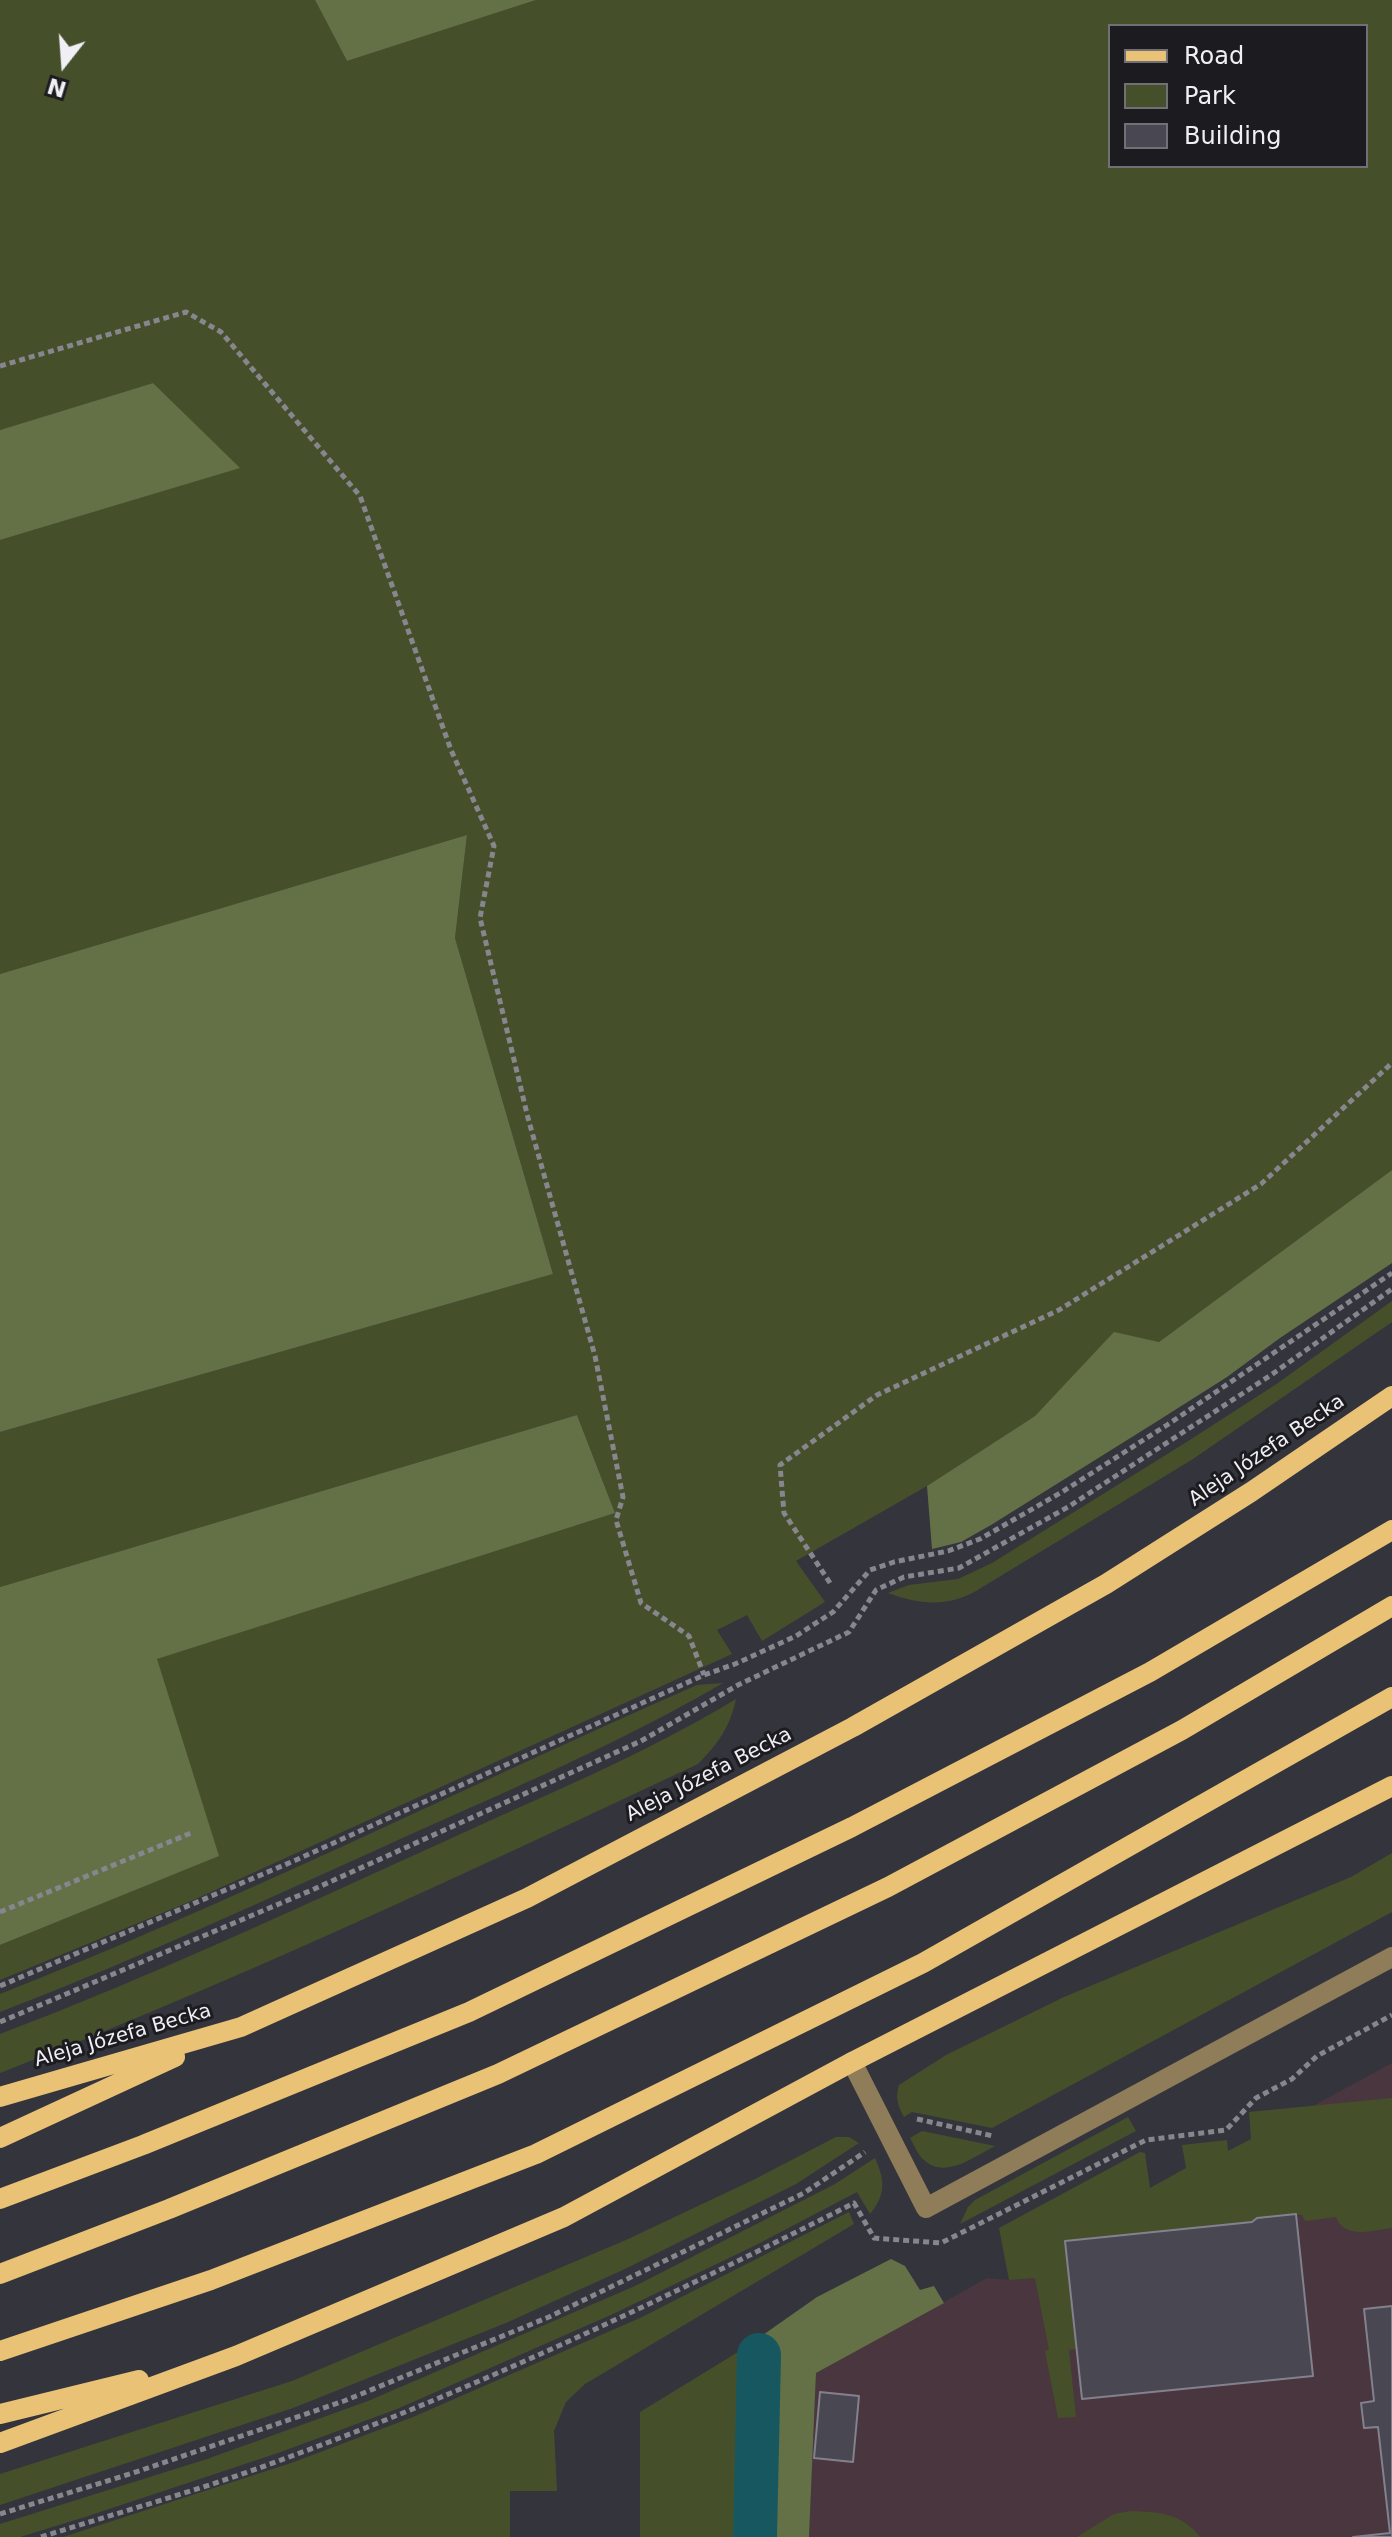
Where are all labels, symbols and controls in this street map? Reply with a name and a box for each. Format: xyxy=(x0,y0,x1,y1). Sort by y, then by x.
north arrow xyxy=(24,24,104,104)
legend xyxy=(1108,24,1368,168)
text: Road xyxy=(1184,42,1244,70)
text: N xyxy=(44,73,69,102)
text: Park xyxy=(1184,82,1236,110)
text: Building xyxy=(1184,122,1281,150)
street label: Aleja Józefa Becka xyxy=(1185,1390,1349,1512)
street label: Aleja Józefa Becka xyxy=(622,1723,796,1827)
street label: Aleja Józefa Becka xyxy=(32,1999,214,2073)

